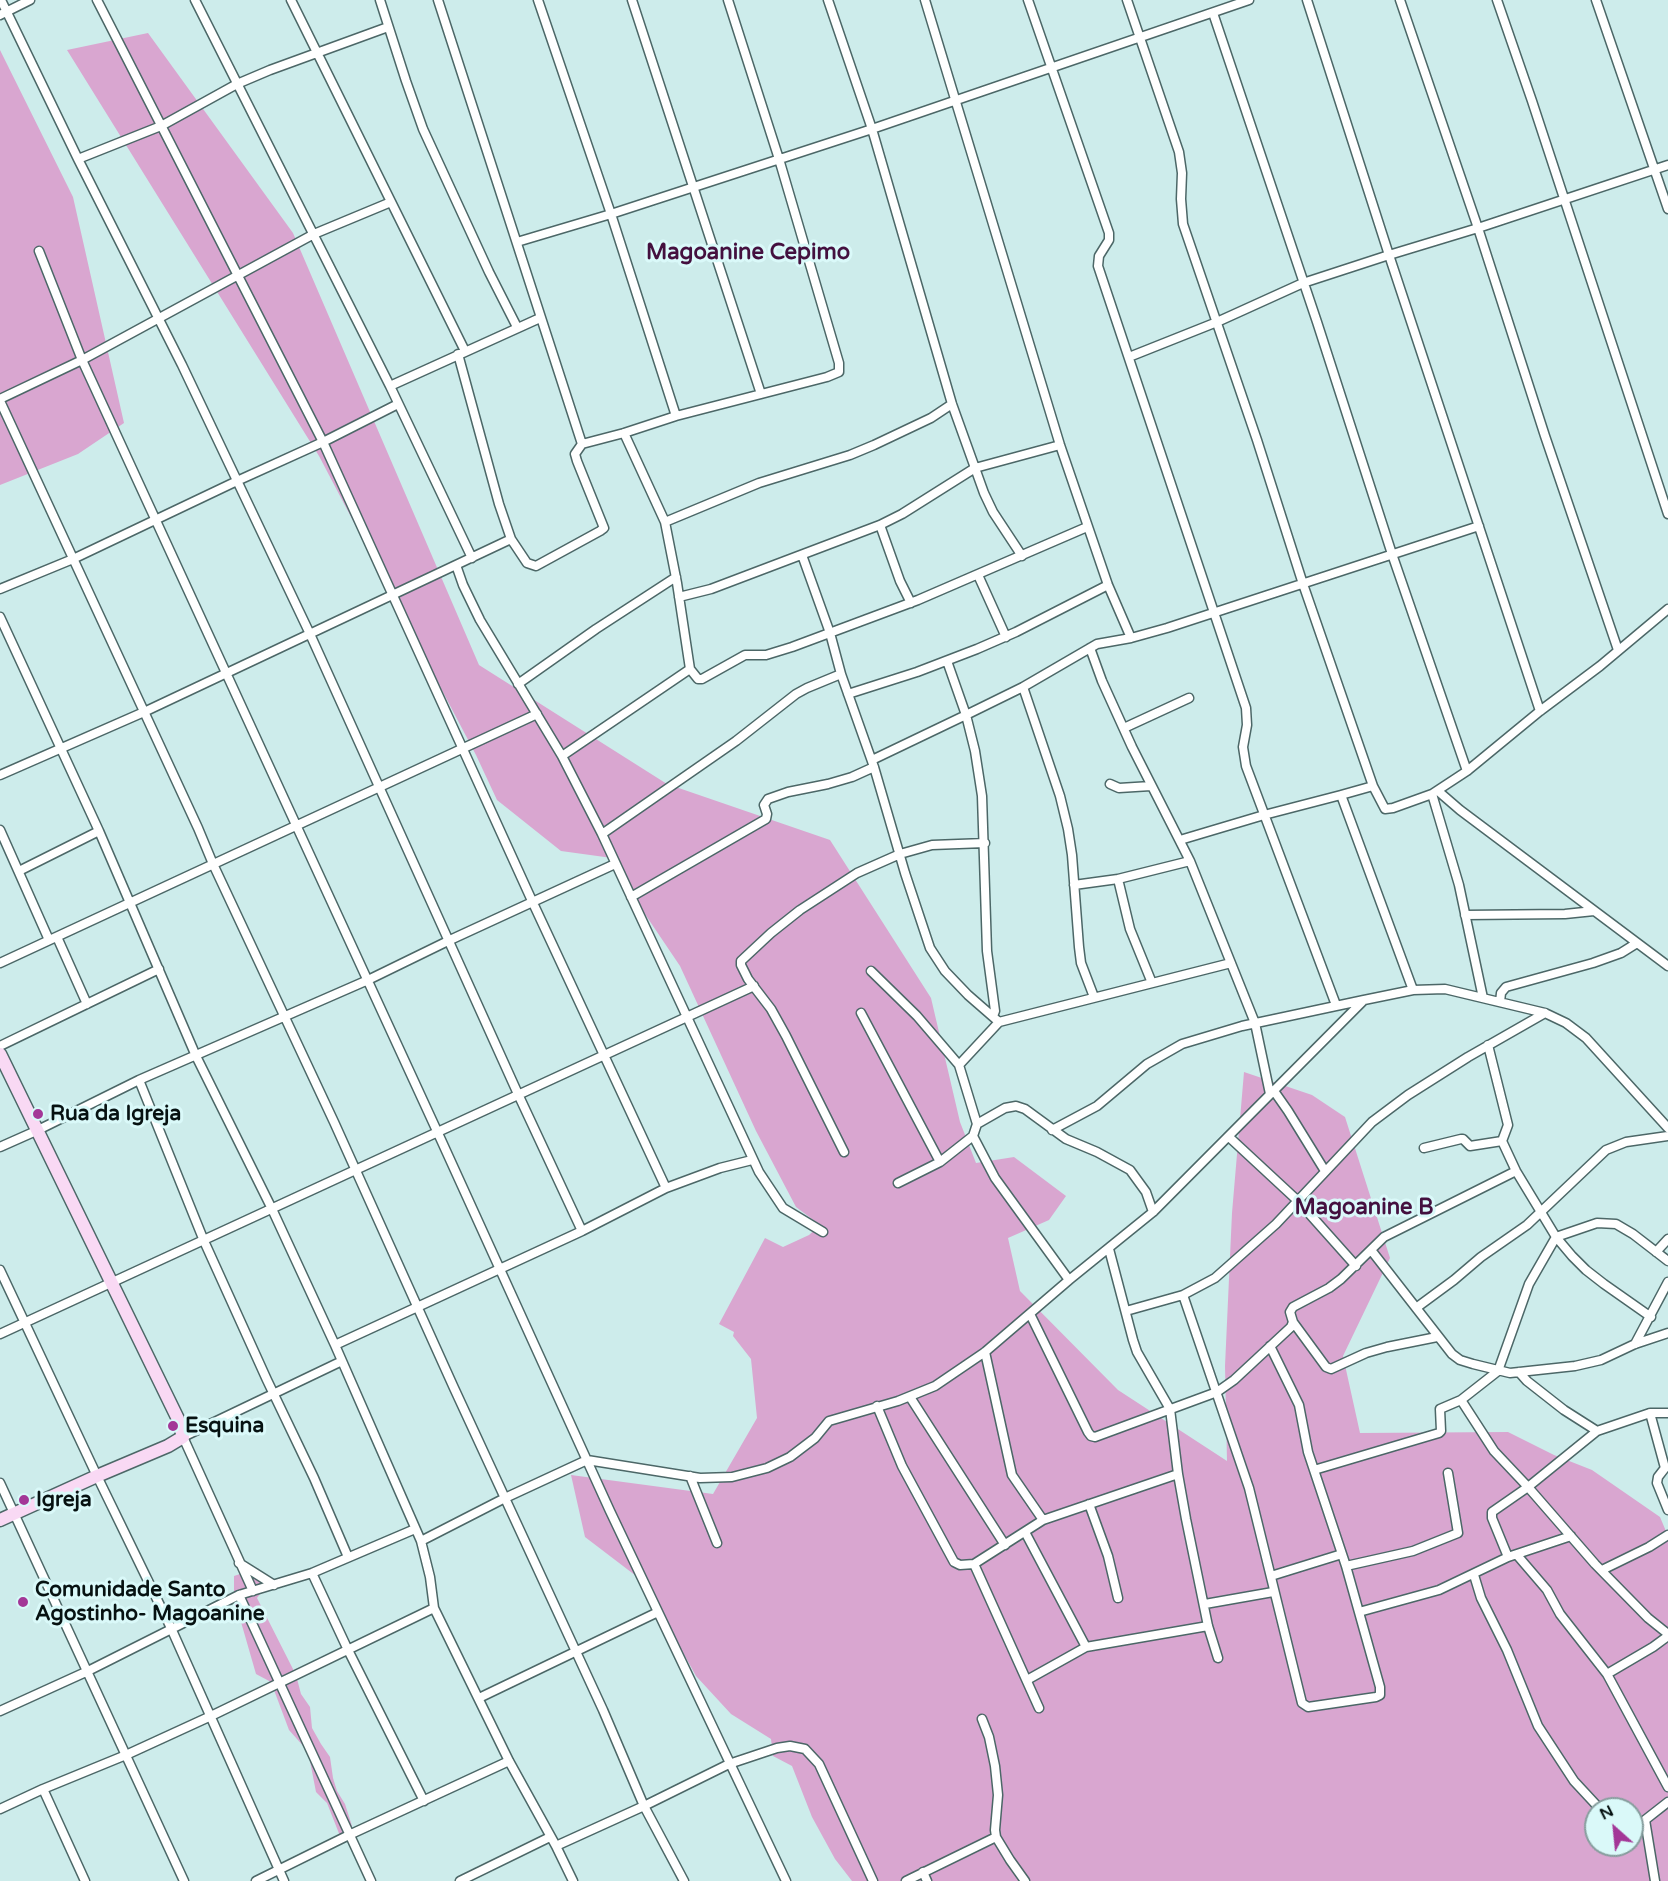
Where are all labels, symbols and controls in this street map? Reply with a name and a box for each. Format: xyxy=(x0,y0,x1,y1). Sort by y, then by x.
district label: Magoanine Cepimo xyxy=(646,240,850,266)
place label: Rua da Igreja xyxy=(50,1101,181,1127)
marker: Rua da Igreja xyxy=(31,1107,45,1121)
district label: Magoanine B xyxy=(1295,1195,1433,1221)
place label: Esquina xyxy=(185,1413,264,1439)
marker: Esquina xyxy=(166,1419,180,1433)
place label: Igreja xyxy=(36,1487,92,1513)
marker: Igreja xyxy=(17,1493,31,1507)
place label: Comunidade Santo Agostinho- Magoanine xyxy=(35,1577,265,1627)
marker: Comunidade Santo Agostinho- Magoanine xyxy=(16,1595,30,1609)
north arrow xyxy=(1584,1797,1644,1857)
text: N xyxy=(1596,1801,1617,1825)

